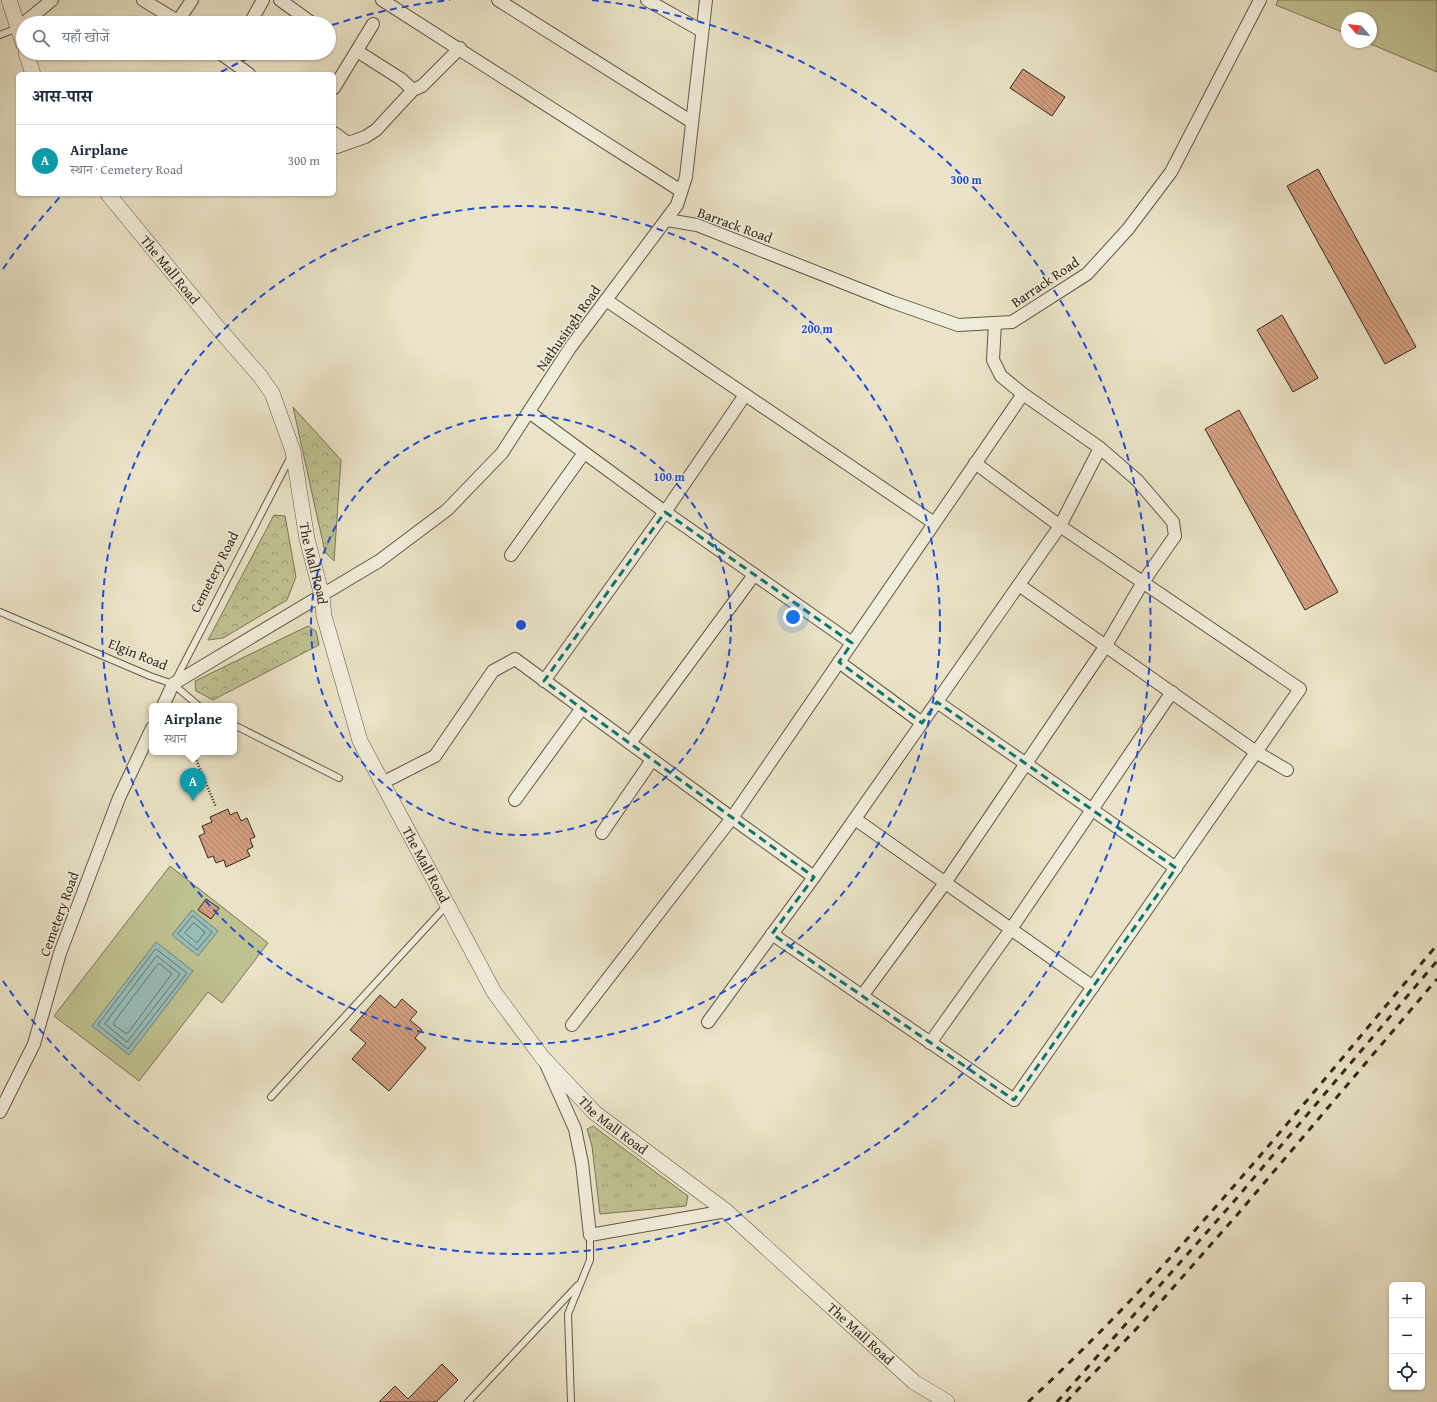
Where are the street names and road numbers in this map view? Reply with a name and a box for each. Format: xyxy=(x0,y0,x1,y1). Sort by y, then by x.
street label: Barrack Road xyxy=(695,202,776,248)
street label: The Mall Road xyxy=(136,231,205,309)
street label: Barrack Road xyxy=(1007,252,1083,312)
street label: Nathusingh Road xyxy=(531,281,605,375)
street label: The Mall Road xyxy=(295,521,333,606)
street label: Cemetery Road xyxy=(185,527,243,616)
street label: Elgin Road xyxy=(105,633,171,675)
street label: The Mall Road xyxy=(397,823,455,907)
street label: Cemetery Road xyxy=(34,868,84,959)
street label: The Mall Road xyxy=(574,1091,652,1159)
street label: The Mall Road xyxy=(823,1298,899,1369)

